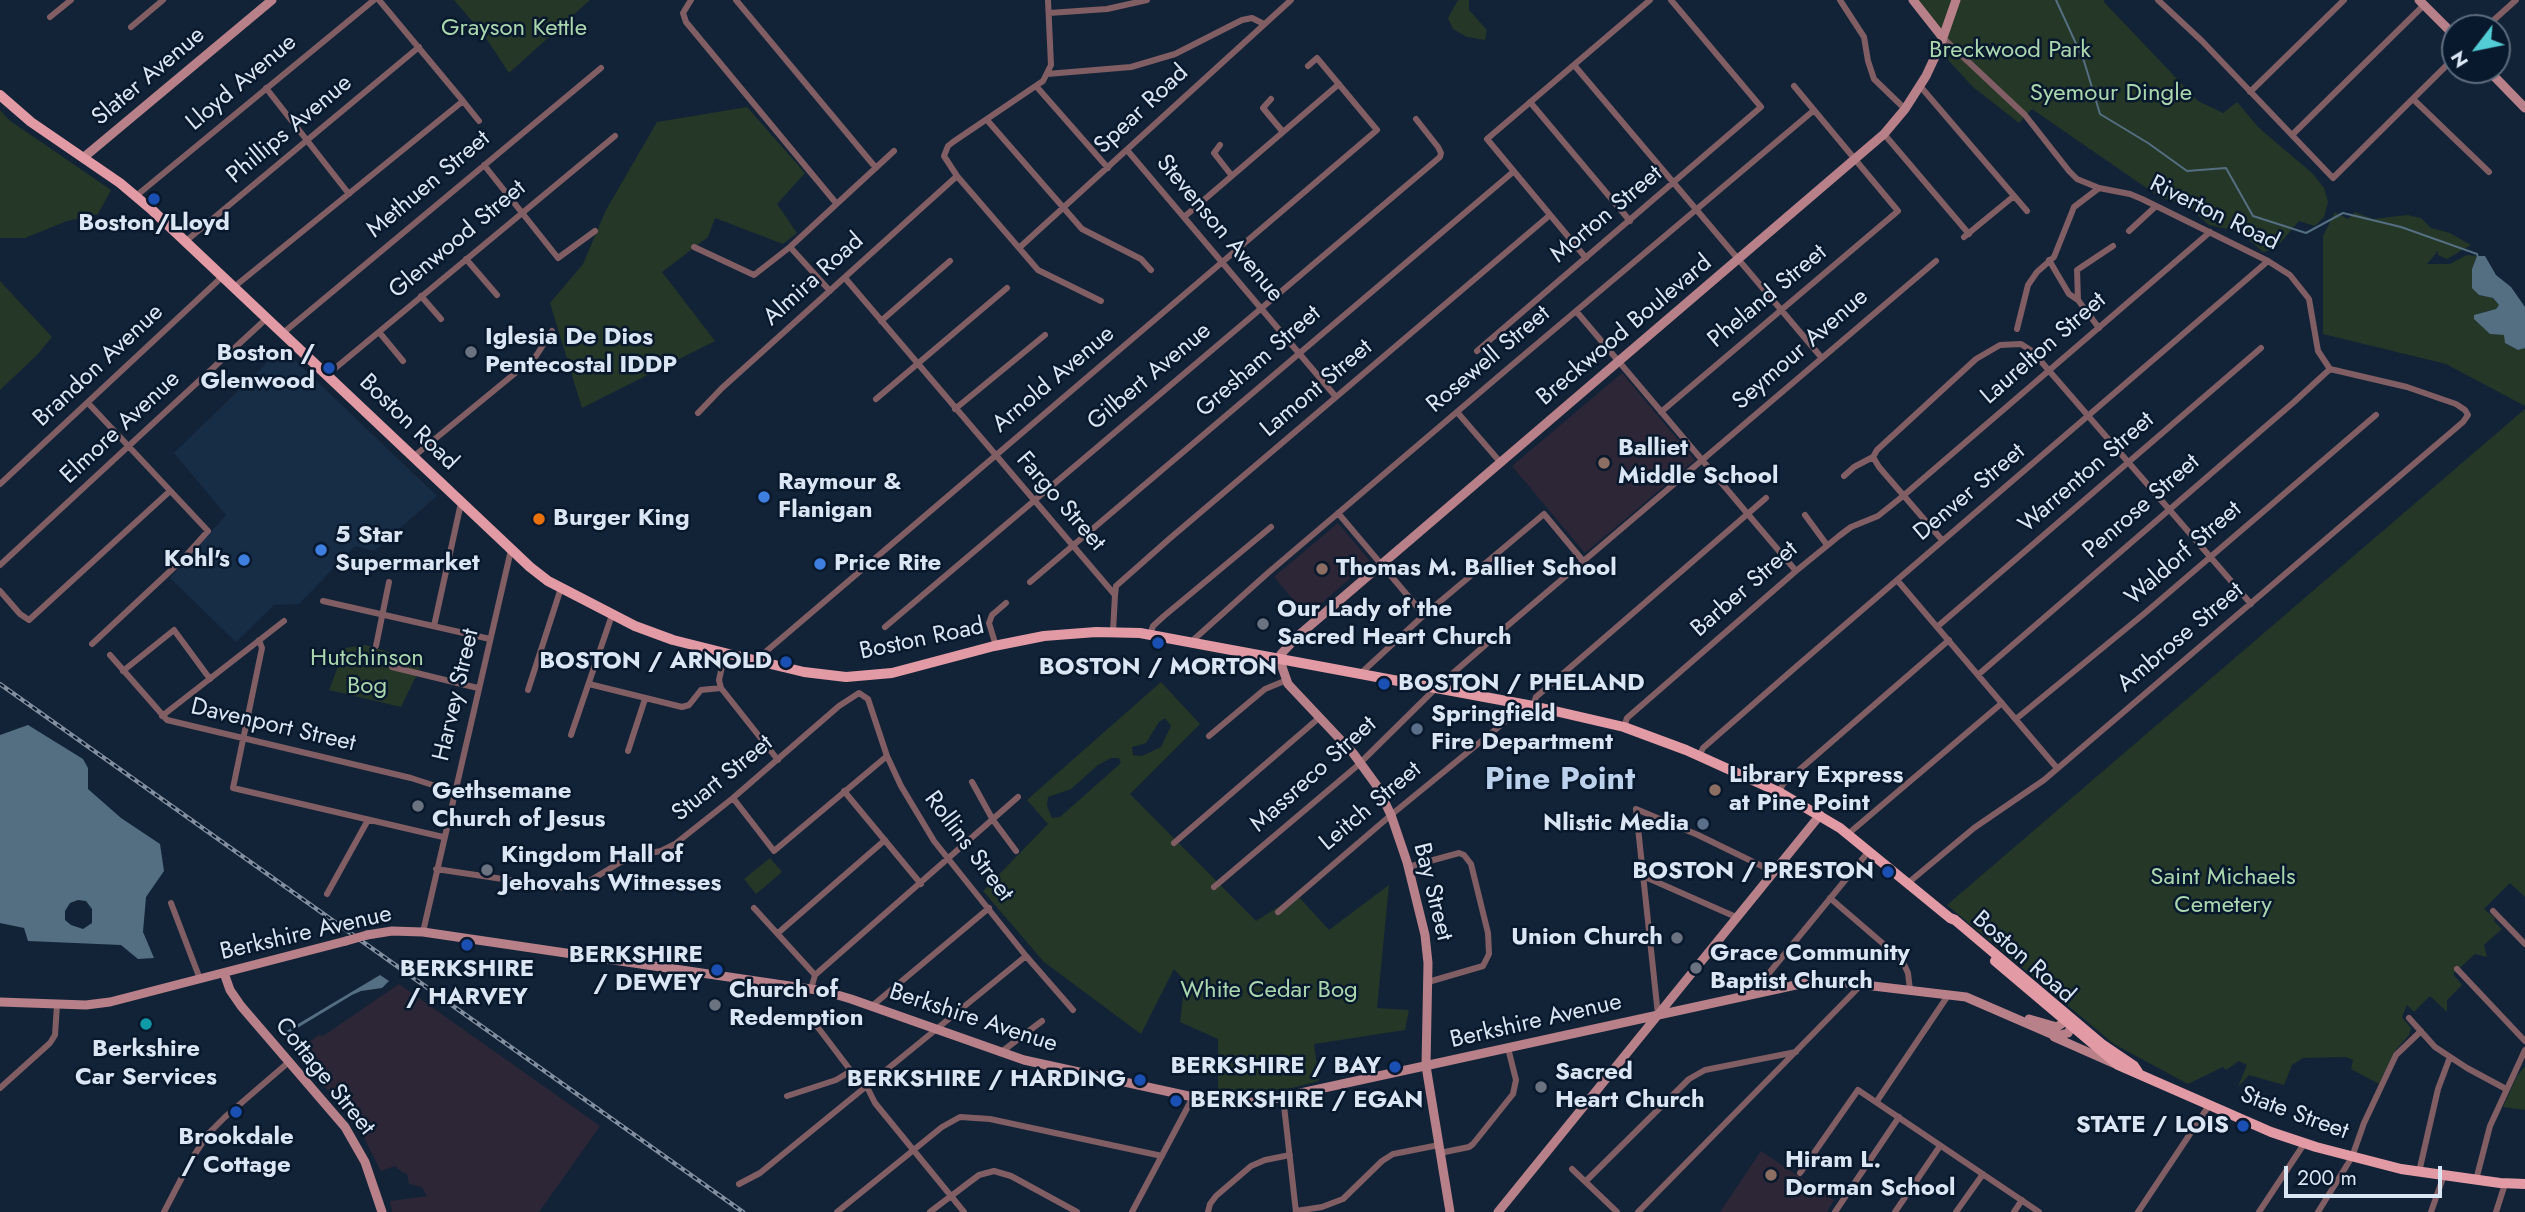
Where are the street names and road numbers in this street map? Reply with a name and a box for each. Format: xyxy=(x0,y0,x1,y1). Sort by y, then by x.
street label: Slater Avenue xyxy=(87,21,211,133)
street label: Lloyd Avenue xyxy=(181,28,303,138)
street label: Spear Road xyxy=(1089,59,1195,161)
street label: Phillips Avenue xyxy=(222,69,358,191)
street label: Methuen Street xyxy=(361,125,497,245)
street label: Stevenson Avenue xyxy=(1149,149,1289,309)
street label: Morton Street xyxy=(1545,160,1669,270)
street label: Riverton Road xyxy=(2144,170,2284,258)
street label: Glenwood Street xyxy=(384,175,532,305)
street label: Almira Road xyxy=(758,227,870,333)
street label: Pheland Street xyxy=(1703,239,1833,355)
street label: Breckwood Boulevard xyxy=(1532,249,1718,413)
street label: Seymour Avenue xyxy=(1727,283,1875,417)
street label: Laurelton Street xyxy=(1975,287,2113,411)
street label: Brandon Avenue xyxy=(28,298,170,434)
street label: Gresham Street xyxy=(1191,300,1327,424)
street label: Rosewell Street xyxy=(1422,300,1556,420)
street label: Gilbert Avenue xyxy=(1082,317,1218,437)
street label: Arnold Avenue xyxy=(987,320,1121,440)
street label: Lamont Street xyxy=(1255,334,1379,444)
street label: Elmore Avenue xyxy=(55,365,187,491)
street label: Boston Road xyxy=(352,369,464,477)
street label: Warrenton Street xyxy=(2013,406,2161,540)
street label: Denver Street xyxy=(1908,438,2032,548)
street label: Fargo Street xyxy=(1009,447,1111,557)
street label: Penrose Street xyxy=(2078,449,2206,565)
street label: Waldorf Street xyxy=(2120,496,2248,612)
street label: Barber Street xyxy=(1686,536,1804,644)
street label: Ambrose Street xyxy=(2112,577,2250,699)
street label: Boston Road xyxy=(857,613,987,667)
street label: Harvey Street xyxy=(428,626,486,764)
street label: Davenport Street xyxy=(188,693,358,759)
street label: Massreco Street xyxy=(1245,711,1383,839)
street label: Stuart Street xyxy=(667,730,779,828)
street label: Leitch Street xyxy=(1314,756,1428,858)
street label: Rollins Street xyxy=(917,786,1019,908)
street label: Bay Street xyxy=(1406,840,1458,944)
street label: Berkshire Avenue xyxy=(217,900,395,968)
street label: Boston Road xyxy=(1966,906,2080,1010)
street label: Berkshire Avenue xyxy=(885,978,1061,1060)
street label: Berkshire Avenue xyxy=(1447,988,1625,1056)
street label: Cottage Street xyxy=(268,1012,380,1142)
street label: State Street xyxy=(2236,1081,2352,1147)

